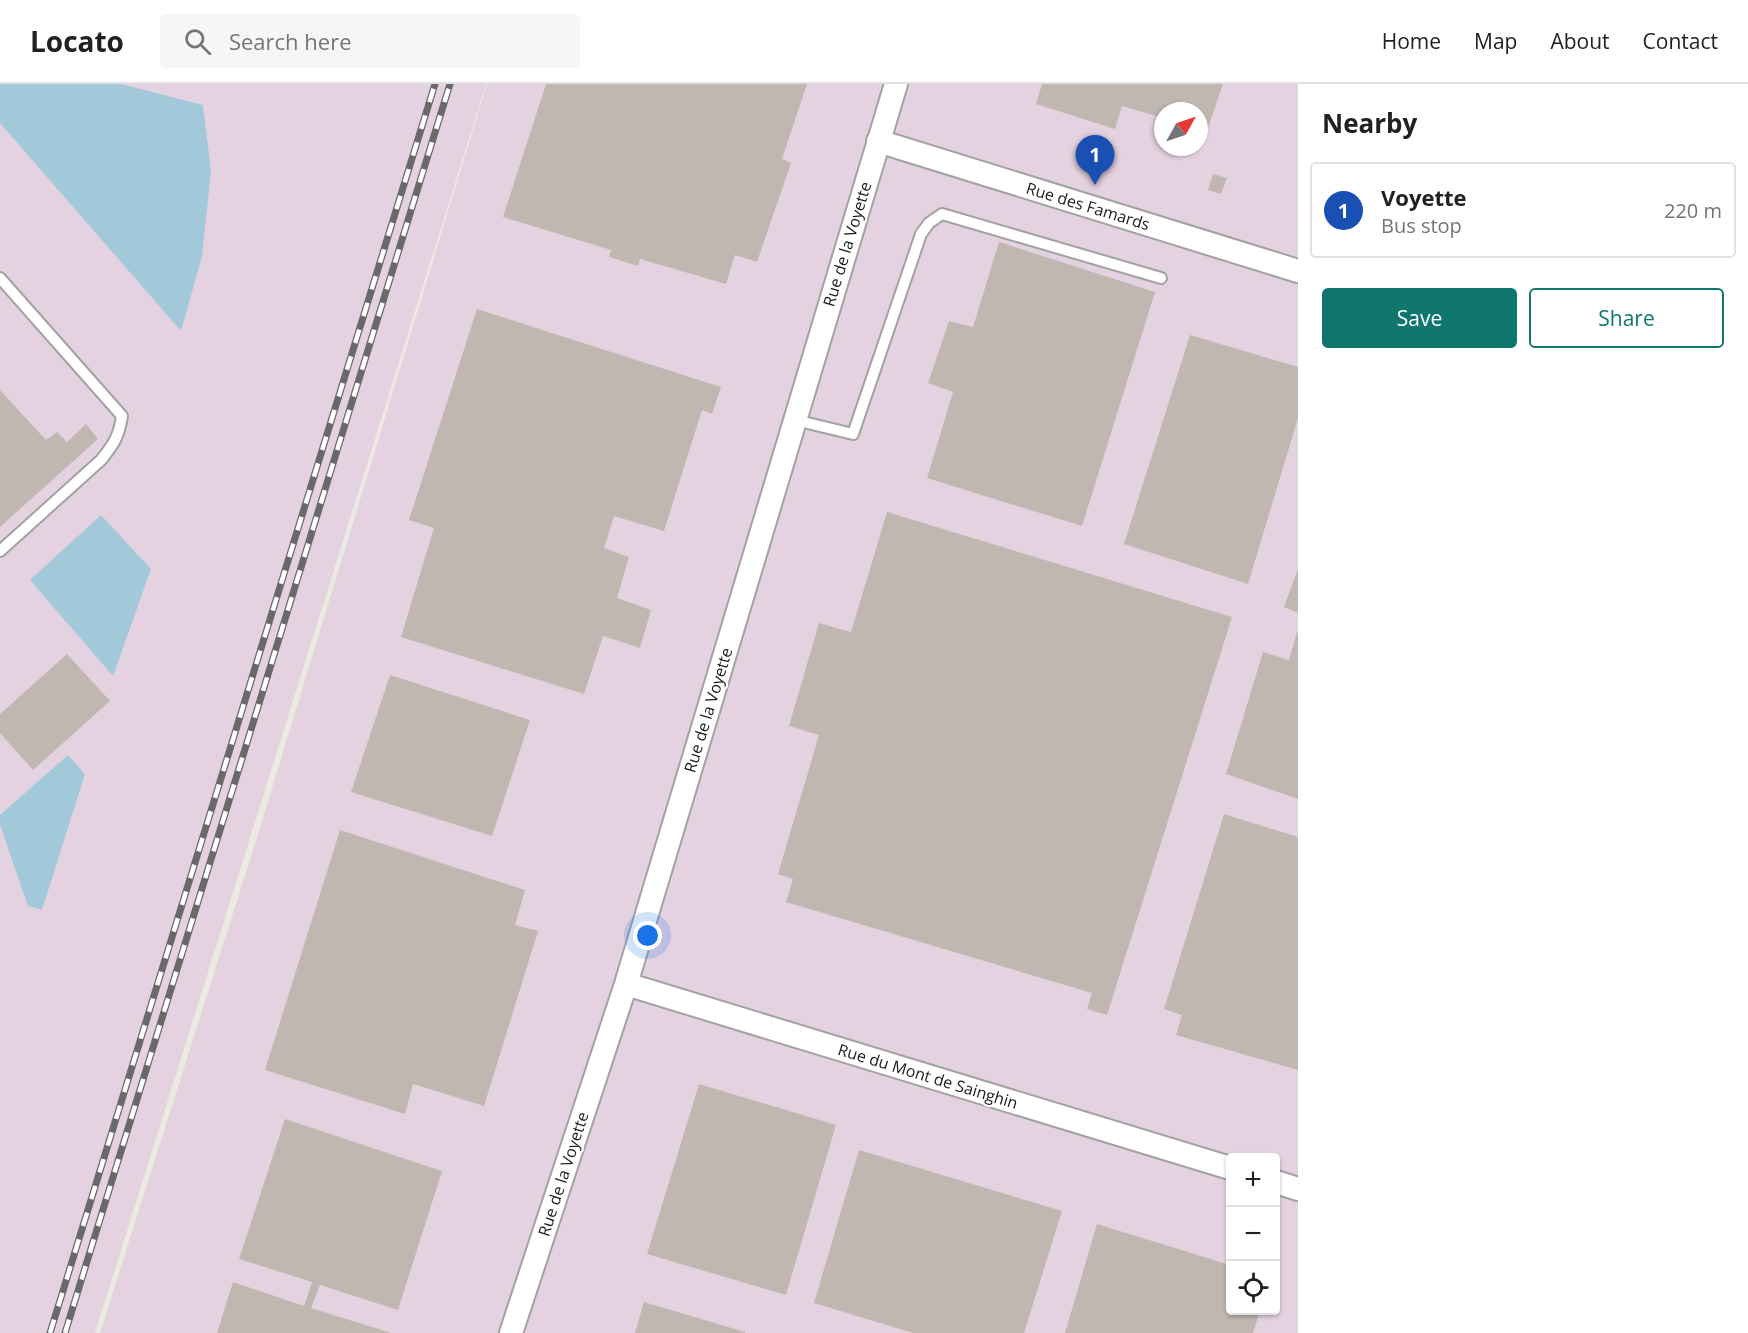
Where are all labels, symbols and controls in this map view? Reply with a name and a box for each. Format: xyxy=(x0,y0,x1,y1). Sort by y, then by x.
search box xyxy=(160,14,580,68)
text: Locato xyxy=(30,22,124,60)
icon: search xyxy=(181,25,214,58)
text: Search here xyxy=(229,26,352,56)
text: Home xyxy=(1382,27,1441,55)
text: Map xyxy=(1474,27,1517,55)
text: About xyxy=(1550,27,1610,55)
text: Contact xyxy=(1643,27,1718,55)
north arrow xyxy=(1154,102,1208,156)
text: Nearby xyxy=(1322,105,1417,141)
pin: 1 xyxy=(1076,135,1114,185)
street label: Rue des Famards xyxy=(1023,177,1153,235)
street label: Rue de la Voyette xyxy=(818,179,876,309)
text: Voyette xyxy=(1381,182,1467,212)
text: 1 xyxy=(1338,197,1349,224)
text: 220 m xyxy=(1664,197,1722,224)
text: Bus stop xyxy=(1381,212,1462,239)
button: Save xyxy=(1322,288,1517,348)
button: Share xyxy=(1529,288,1724,348)
street label: Rue de la Voyette xyxy=(679,645,737,775)
your location xyxy=(633,921,662,950)
street label: Rue du Mont de Sainghin xyxy=(835,1038,1021,1114)
street label: Rue de la Voyette xyxy=(533,1109,593,1239)
map controls xyxy=(1226,1153,1280,1315)
button: + xyxy=(1226,1153,1280,1207)
button: − xyxy=(1226,1207,1280,1261)
button: locate xyxy=(1226,1261,1280,1315)

